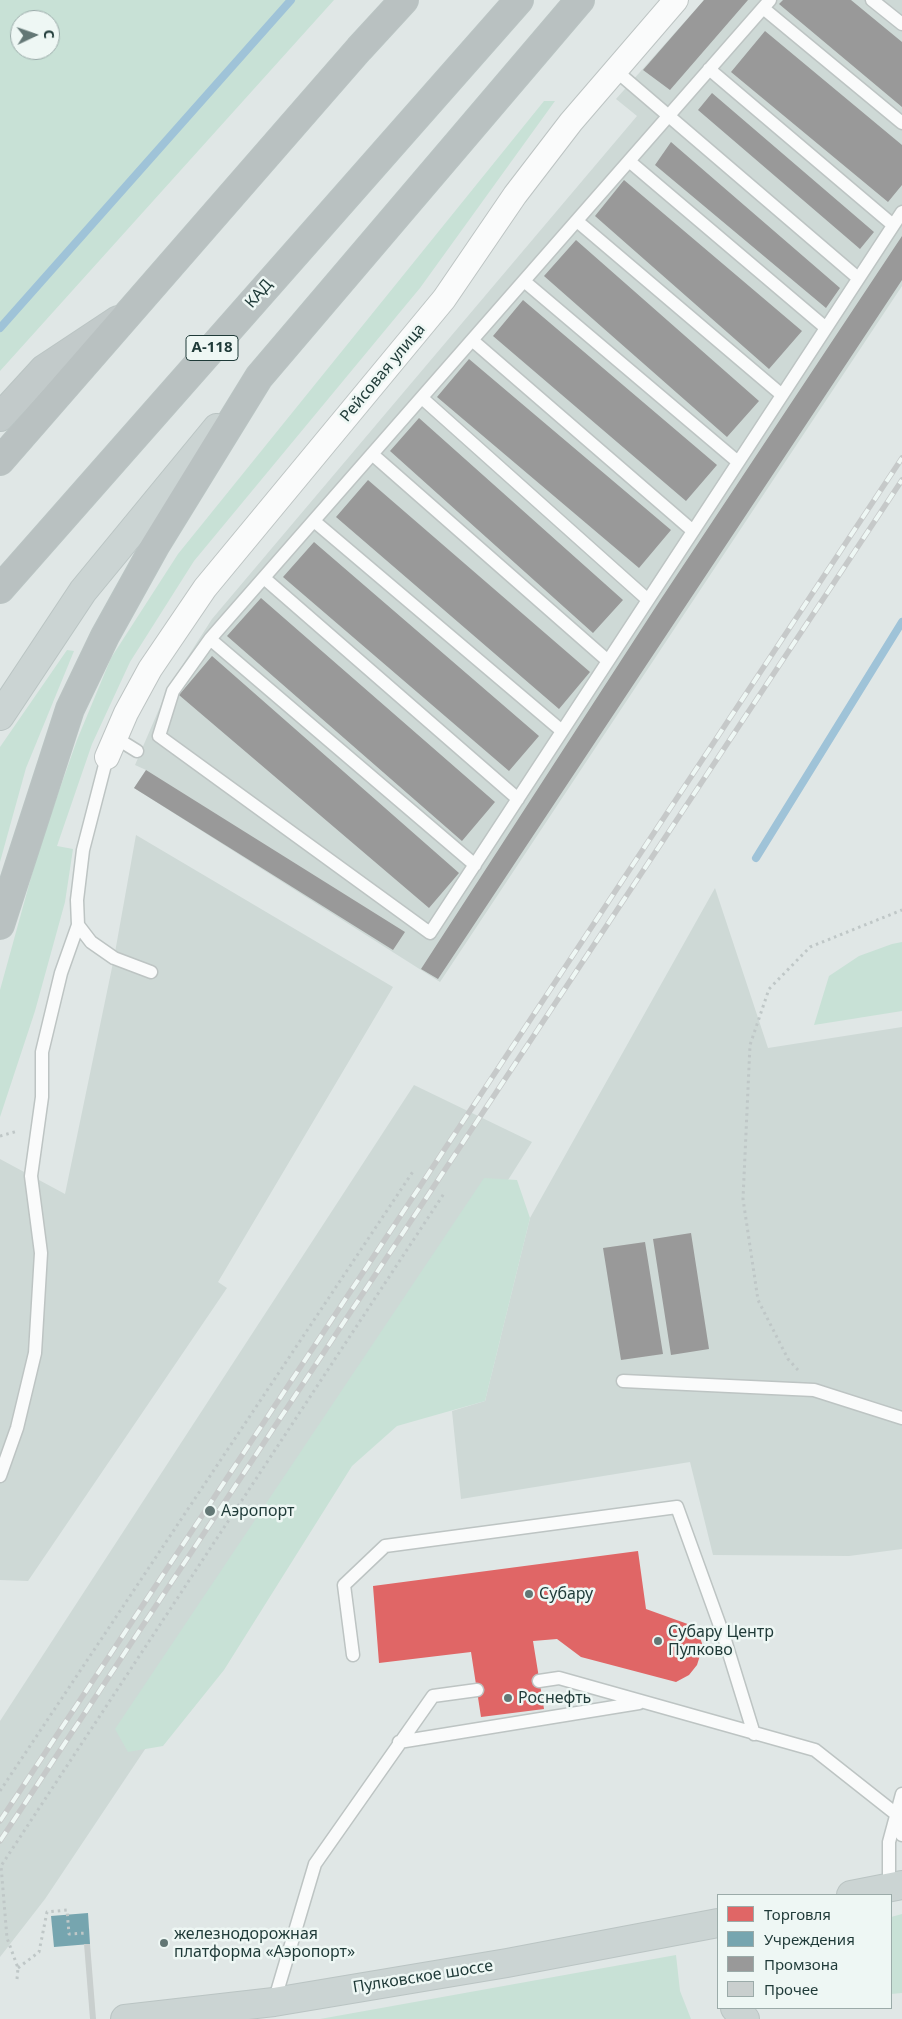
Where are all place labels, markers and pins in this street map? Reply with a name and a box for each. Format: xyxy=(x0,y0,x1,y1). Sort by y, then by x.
place label: Аэропорт xyxy=(221,1501,295,1521)
marker: Аэропорт xyxy=(203,1504,217,1518)
place label: Субару xyxy=(539,1584,593,1604)
marker: Субару xyxy=(523,1588,535,1600)
place label: Субару Центр Пулково xyxy=(668,1622,774,1660)
marker: Субару Центр Пулково xyxy=(652,1635,664,1647)
place label: Роснефть xyxy=(518,1688,591,1708)
marker: Роснефть xyxy=(502,1692,514,1704)
place label: железнодорожная платформа «Аэропорт» xyxy=(174,1924,355,1962)
marker: железнодорожная платформа «Аэропорт» xyxy=(158,1937,170,1949)

